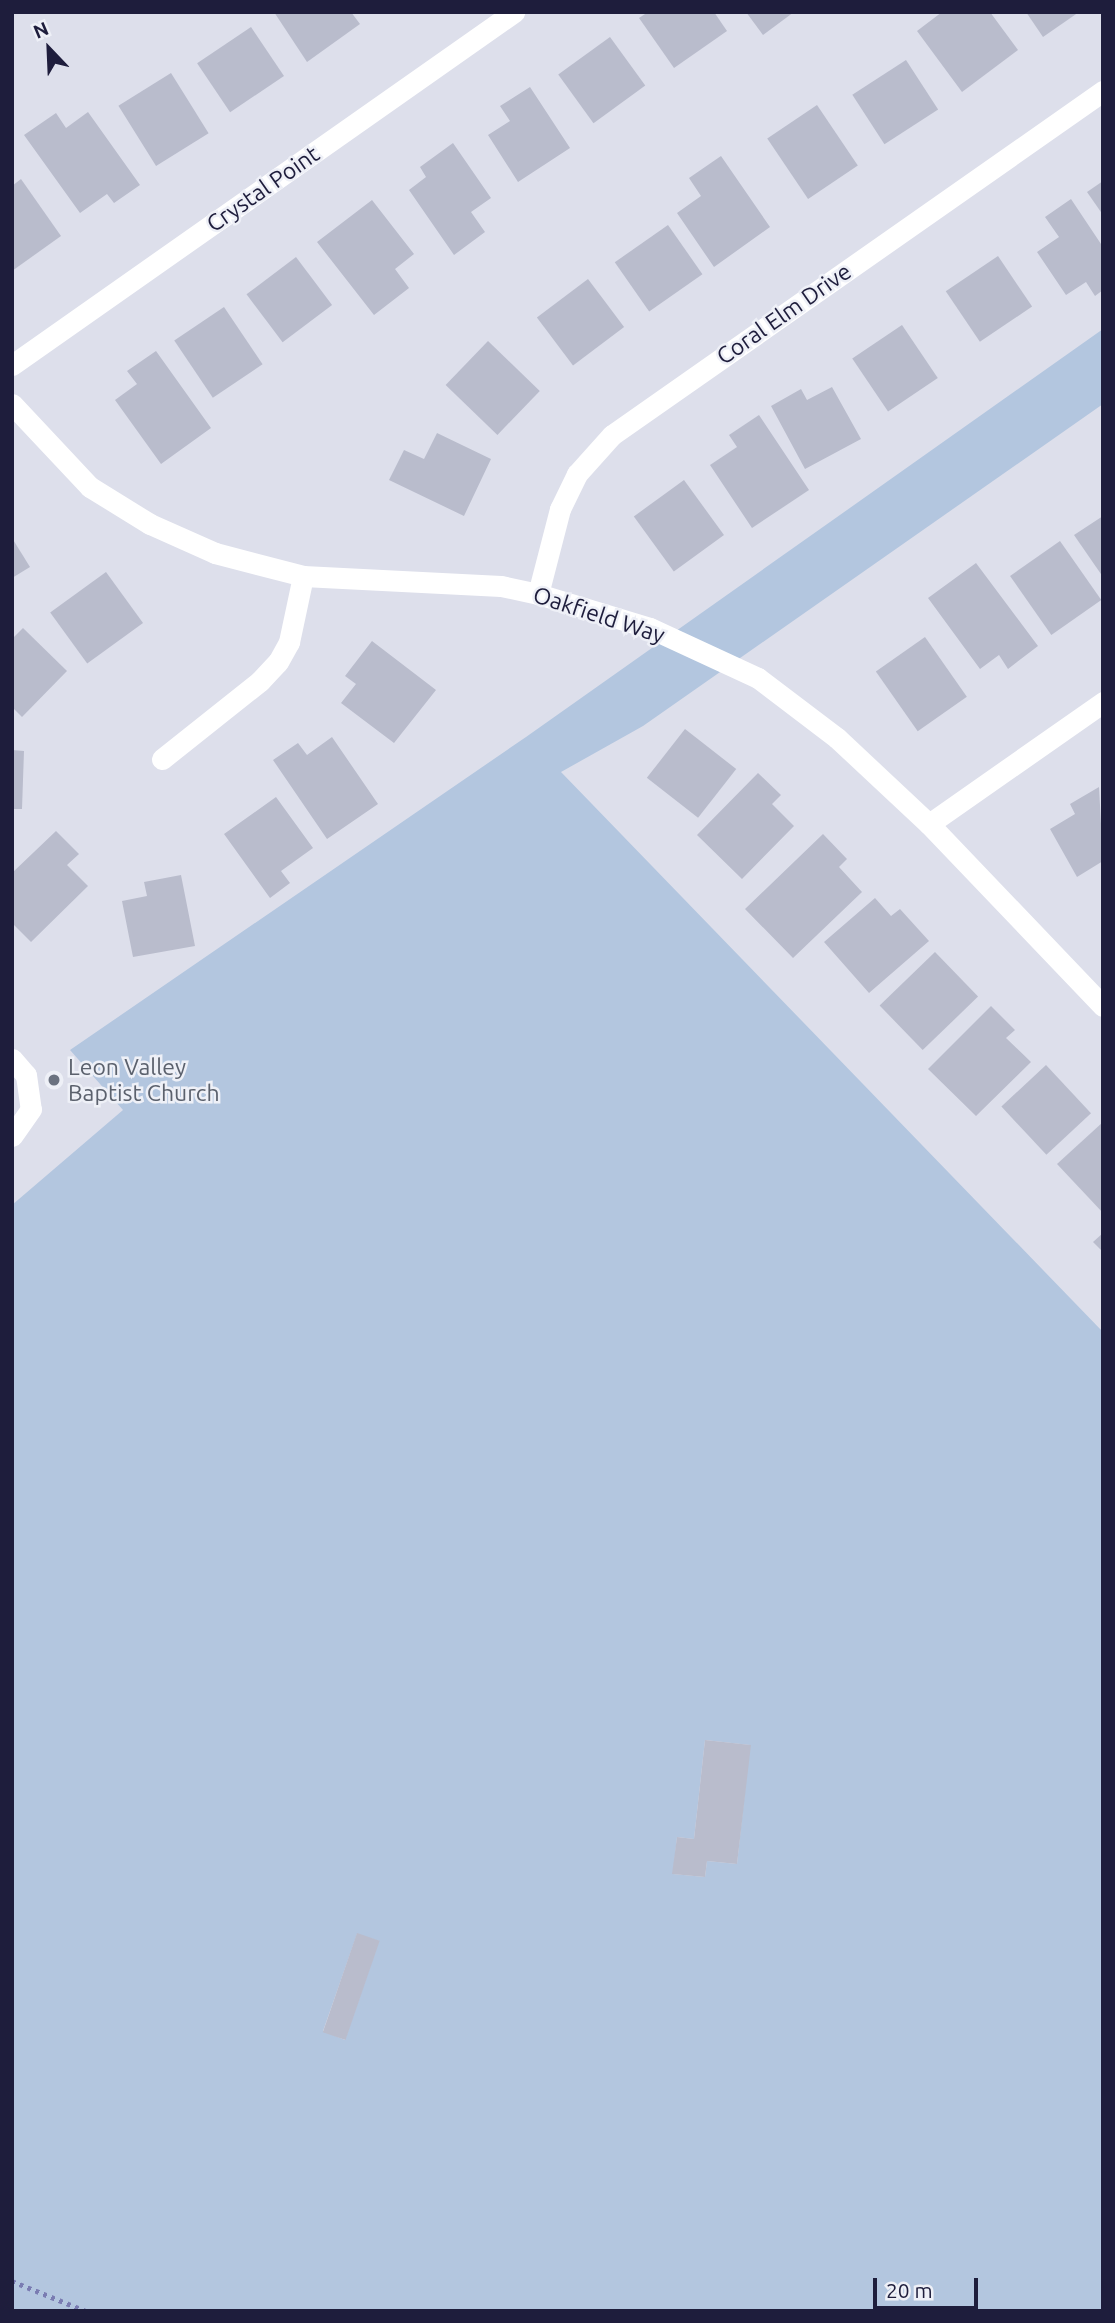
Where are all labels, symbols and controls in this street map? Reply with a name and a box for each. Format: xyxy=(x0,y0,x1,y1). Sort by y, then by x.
north arrow xyxy=(14,14,84,84)
text: N xyxy=(30,17,52,43)
street label: Crystal Point xyxy=(201,140,325,238)
street label: Coral Elm Drive xyxy=(711,257,857,371)
street label: Oakfield Way xyxy=(530,581,668,649)
place label: Leon Valley Baptist Church xyxy=(68,1053,220,1107)
marker: Leon Valley Baptist Church xyxy=(46,1072,62,1088)
scale bar xyxy=(877,2264,982,2308)
text: 20 m xyxy=(886,2278,933,2302)

